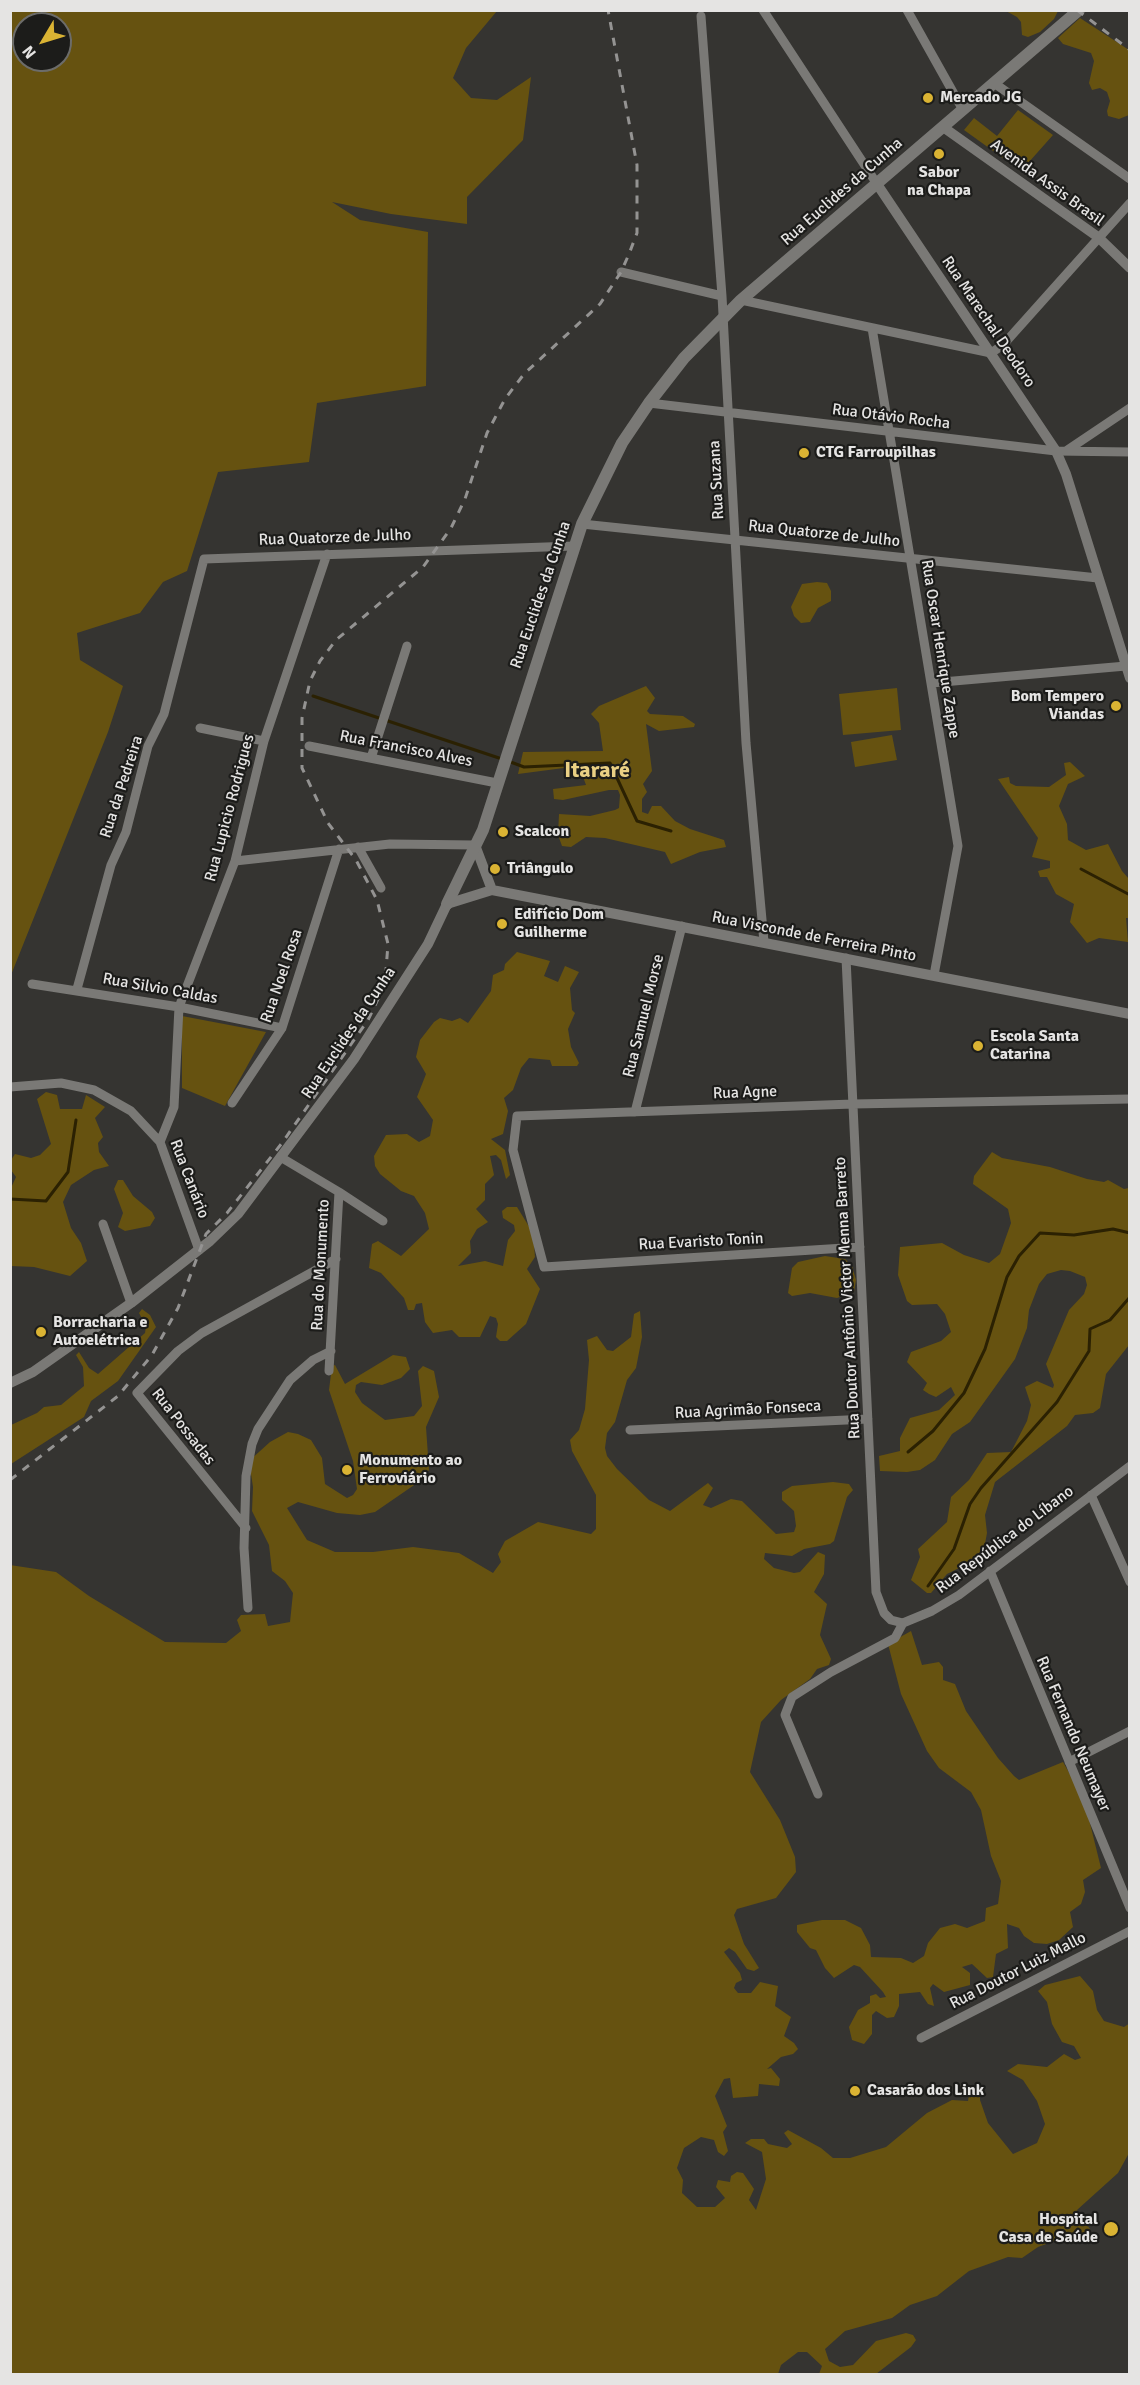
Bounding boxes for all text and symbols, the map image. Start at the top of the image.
north arrow [12,12,72,72]
text: N [18,41,41,62]
place label: Mercado JG [940,88,1022,108]
marker: Mercado JG [921,91,935,105]
street label: Rua Euclides da Cunha [777,134,907,250]
street label: Avenida Assis Brasil [986,135,1108,231]
marker: Sabor na Chapa [932,147,946,161]
place label: Sabor na Chapa [907,163,971,201]
street label: Rua Marechal Deodoro [937,253,1039,391]
street label: Rua Otávio Rocha [831,400,951,434]
street label: Rua Suzana [705,440,729,520]
place label: CTG Farroupilhas [816,443,936,463]
marker: CTG Farroupilhas [797,446,811,460]
street label: Rua Quatorze de Julho [747,516,901,552]
street label: Rua Euclides da Cunha [507,519,575,671]
street label: Rua Quatorze de Julho [258,526,412,550]
street label: Rua Oscar Henrique Zappe [916,558,964,740]
place label: Bom Tempero Viandas [1011,687,1104,725]
marker: Bom Tempero Viandas [1109,699,1123,713]
street label: Rua Francisco Alves [338,727,474,771]
street label: Rua Lupicio Rodrigues [201,732,259,884]
street label: Rua da Pedreira [96,733,148,841]
district label: Itararé [564,758,630,784]
place label: Scalcon [515,822,569,842]
marker: Scalcon [496,825,510,839]
place label: Triângulo [507,859,573,879]
marker: Triângulo [488,862,502,876]
place label: Edifício Dom Guilherme [514,905,604,943]
street label: Rua Visconde de Ferreira Pinto [710,908,918,966]
marker: Edifício Dom Guilherme [495,917,509,931]
street label: Rua Noel Rosa [257,927,307,1025]
street label: Rua Samuel Morse [619,952,669,1080]
street label: Rua Euclides da Cunha [298,963,400,1103]
street label: Rua Silvio Caldas [101,969,219,1009]
place label: Escola Santa Catarina [990,1027,1079,1065]
marker: Escola Santa Catarina [971,1039,985,1053]
street label: Rua Agne [712,1082,778,1104]
street label: Rua Canário [165,1137,213,1221]
street label: Rua Doutor Antônio Victor Menna Barreto [831,1156,865,1440]
street label: Rua do Monumento [308,1199,334,1331]
street label: Rua Evaristo Tonin [638,1229,764,1255]
place label: Borracharia e Autoelétrica [53,1313,147,1351]
marker: Borracharia e Autoelétrica [34,1325,48,1339]
street label: Rua Possadas [147,1385,219,1469]
street label: Rua Agrimão Fonseca [674,1397,822,1423]
place label: Monumento ao Ferroviário [359,1451,462,1489]
marker: Monumento ao Ferroviário [340,1463,354,1477]
street label: Rua República do Líbano [932,1482,1078,1598]
street label: Rua Fernando Neumayer [1032,1653,1114,1815]
street label: Rua Doutor Luiz Mallo [947,1928,1089,2014]
place label: Casarão dos Link [867,2081,984,2101]
marker: Casarão dos Link [848,2084,862,2098]
place label: Hospital Casa de Saúde [999,2210,1098,2248]
marker: Hospital Casa de Saúde [1102,2220,1120,2238]

